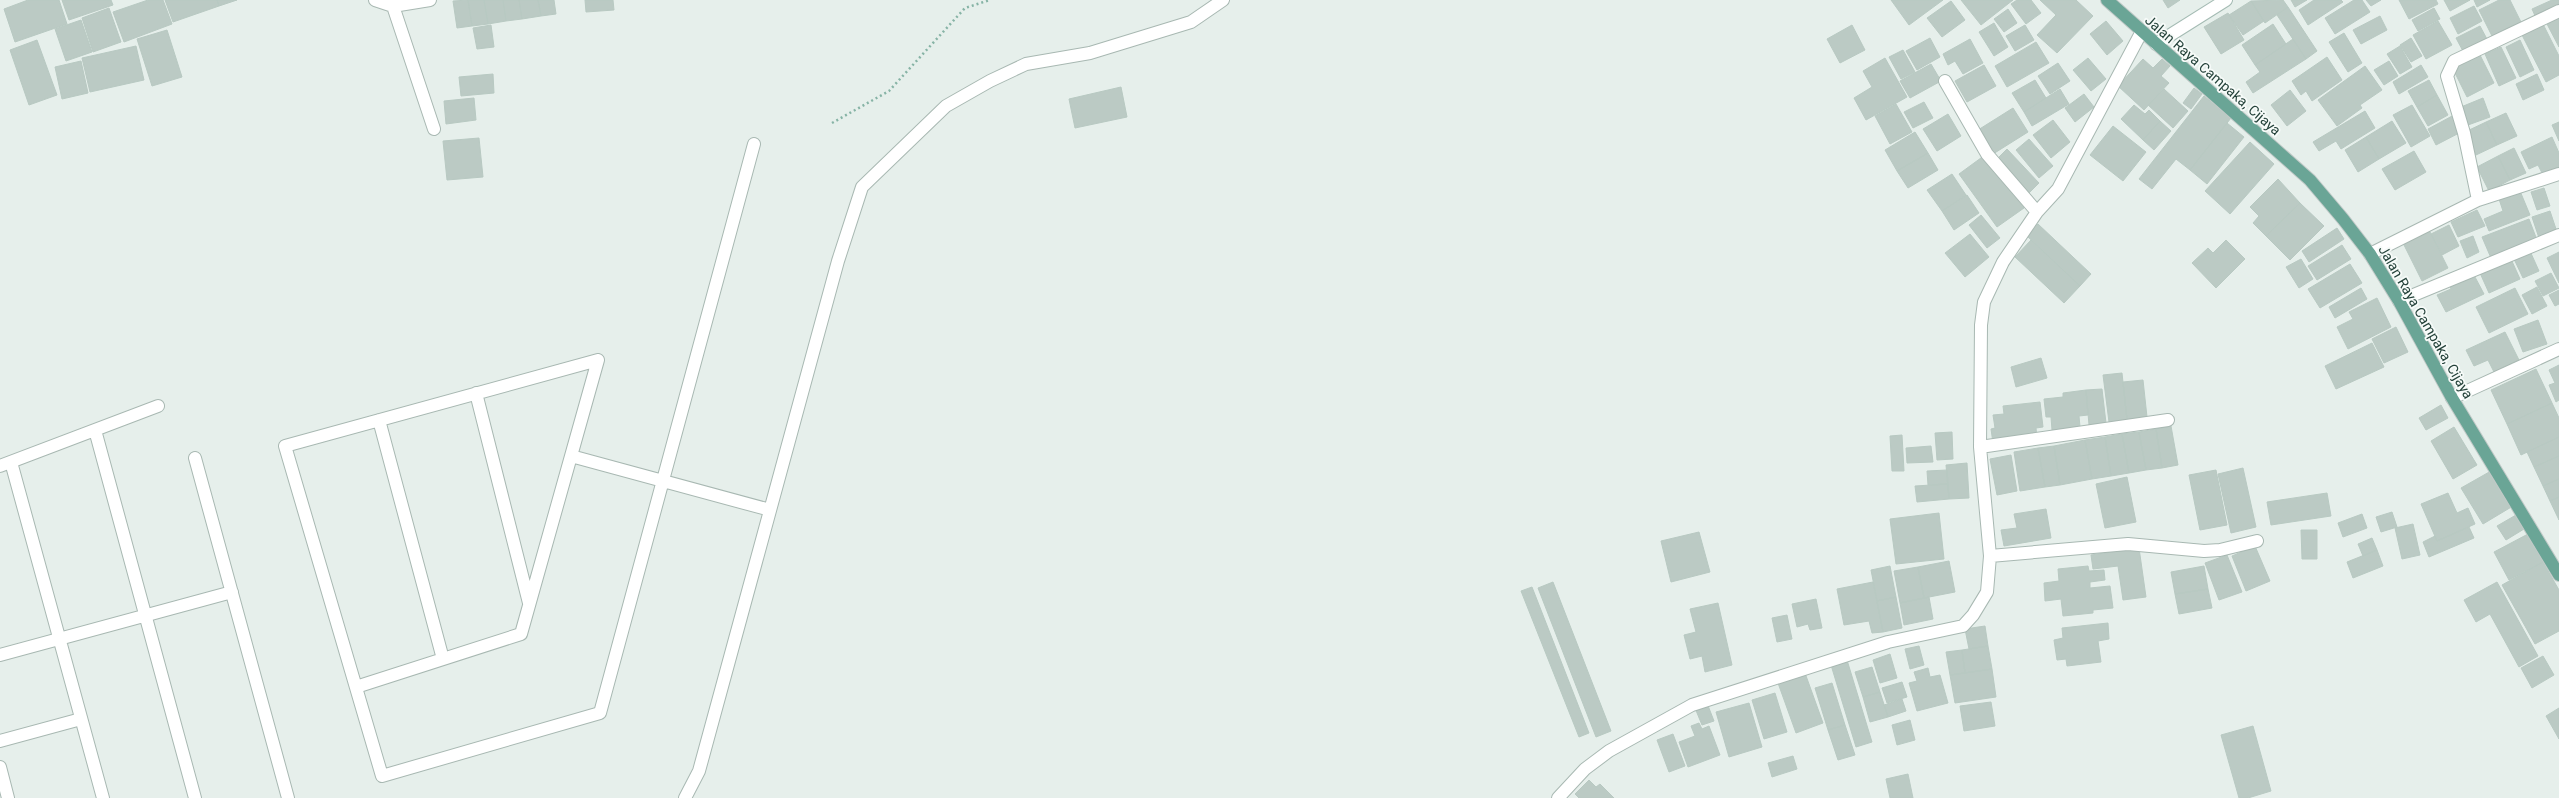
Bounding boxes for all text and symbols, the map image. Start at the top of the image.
street label: Jalan Raya Campaka, Cijaya [2142,12,2284,138]
street label: Jalan Raya Campaka, Cijaya [2376,243,2476,401]

